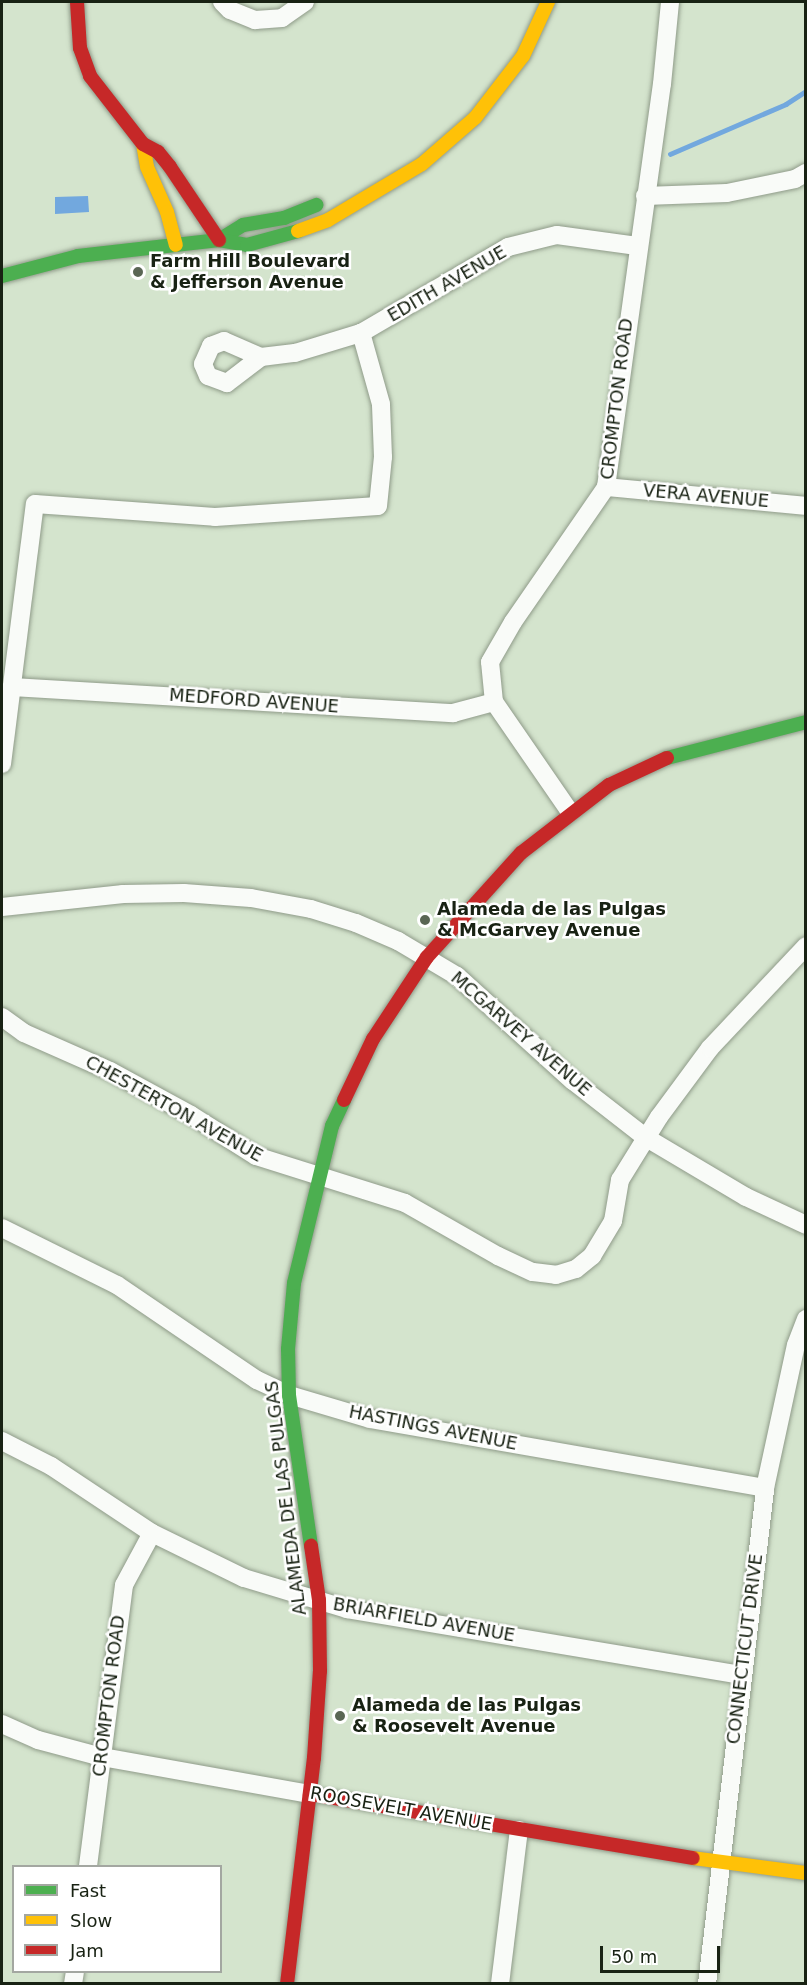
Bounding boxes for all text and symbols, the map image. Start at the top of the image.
street label: EDITH AVENUE [384,241,510,327]
place label: Farm Hill Boulevard & Jefferson Avenue [150,251,350,294]
marker: Farm Hill Boulevard & Jefferson Avenue [131,265,145,279]
street label: CROMPTON ROAD [596,317,638,481]
street label: VERA AVENUE [642,480,770,512]
street label: MEDFORD AVENUE [168,684,340,718]
place label: Alameda de las Pulgas & McGarvey Avenue [437,899,666,942]
marker: Alameda de las Pulgas & McGarvey Avenue [418,913,432,927]
street label: MCGARVEY AVENUE [446,967,596,1101]
street label: CHESTERTON AVENUE [81,1051,267,1167]
street label: ALAMEDA DE LAS PULGAS [261,1379,311,1617]
street label: HASTINGS AVENUE [347,1401,519,1455]
street label: CONNECTICUT DRIVE [723,1553,767,1745]
street label: BRIARFIELD AVENUE [331,1593,517,1647]
street label: CROMPTON ROAD [88,1614,130,1778]
place label: Alameda de las Pulgas & Roosevelt Avenue [352,1695,581,1738]
marker: Alameda de las Pulgas & Roosevelt Avenue [333,1709,347,1723]
street label: ROOSEVELT AVENUE [308,1782,494,1836]
legend [12,1865,222,1973]
text: Fast [70,1880,106,1901]
text: Slow [70,1910,112,1931]
scale bar [603,1934,723,1972]
text: Jam [70,1940,104,1961]
text: 50 m [611,1946,657,1967]

